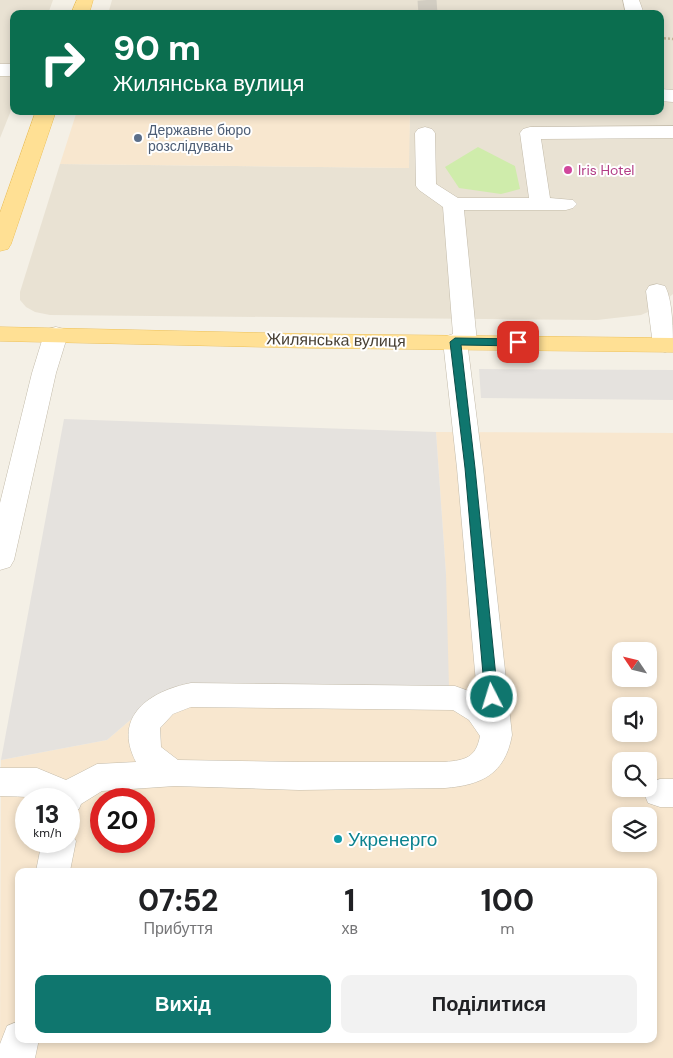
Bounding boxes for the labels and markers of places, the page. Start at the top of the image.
place label: Державне бюро розслідувань [148,121,251,155]
marker: Державне бюро розслідувань [132,132,144,144]
place label: Iris Hotel [578,161,635,179]
marker: Iris Hotel [562,164,574,176]
pin [497,321,539,363]
place label: Укренерго [348,827,437,852]
marker: Укренерго [332,833,344,845]

